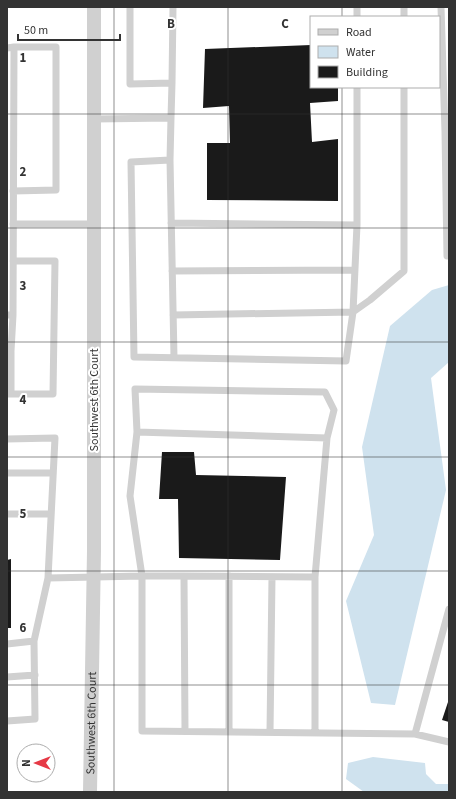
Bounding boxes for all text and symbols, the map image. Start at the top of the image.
text: B [167,15,175,33]
text: C [281,15,289,33]
scale bar [18,16,120,42]
legend [310,16,440,88]
text: 50 m [24,22,48,39]
text: Road [346,24,372,41]
text: Water [346,44,376,61]
text: 1 [20,49,27,67]
text: Building [346,64,388,81]
text: 2 [20,163,27,181]
text: 3 [20,277,27,295]
street label: Southwest 6th Court [86,349,103,451]
text: 4 [20,391,27,409]
text: 5 [20,505,27,523]
text: 6 [20,619,27,637]
street label: Southwest 6th Court [82,671,101,775]
north arrow [16,743,56,783]
text: N [19,759,34,767]

